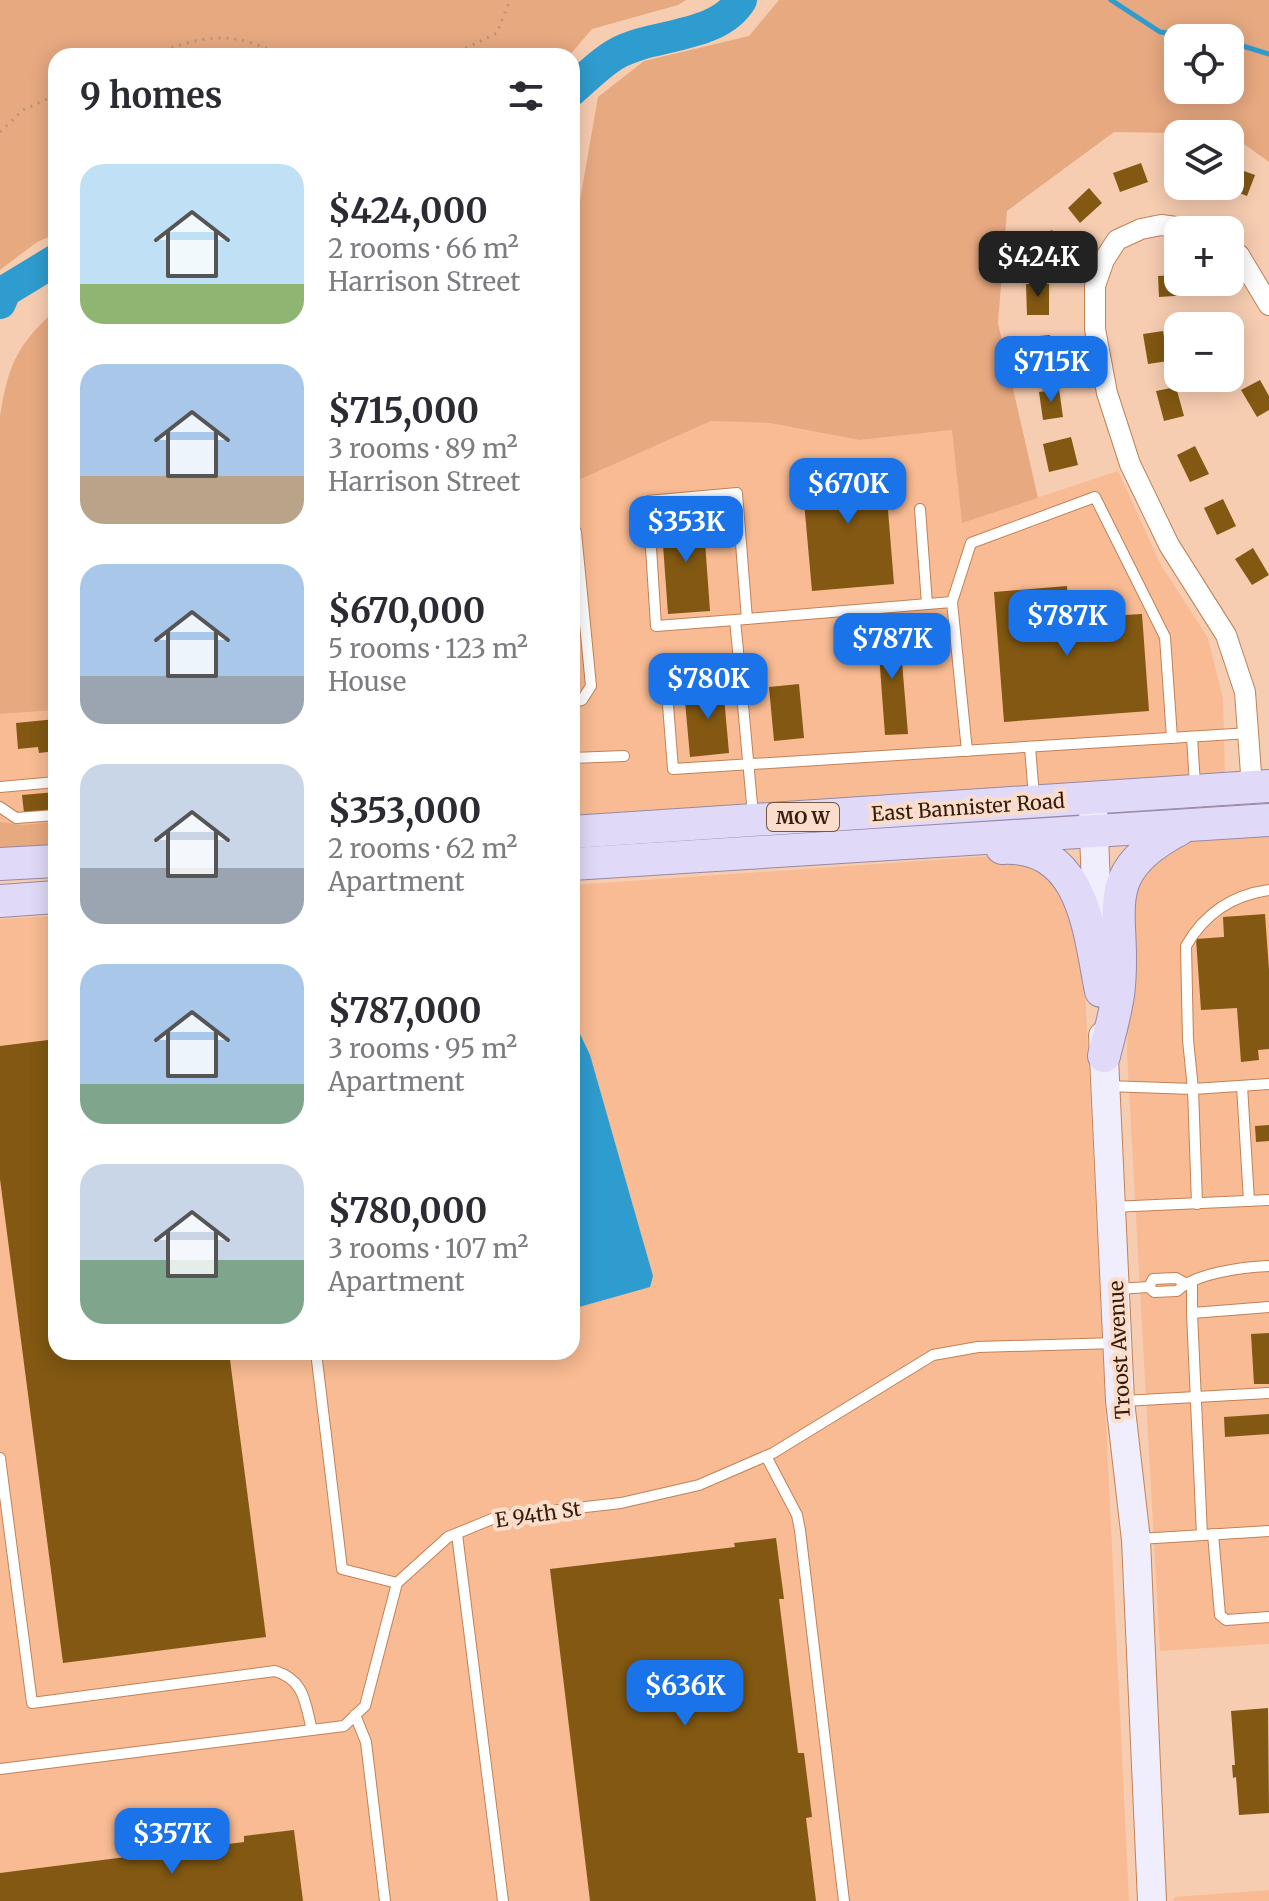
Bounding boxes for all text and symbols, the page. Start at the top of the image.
map controls [1164,24,1244,392]
button: locate [1164,24,1244,104]
icon: filters [504,74,548,118]
text: 9 homes [80,75,222,117]
button: layers [1164,120,1244,200]
text: $424,000 [328,190,488,232]
icon: home [144,196,240,292]
button: + [1164,216,1244,296]
pin: $424K [982,231,1094,299]
text: 2 rooms · 66 m² [328,232,519,265]
text: $424K [997,240,1079,273]
text: Harrison Street [328,265,520,298]
button: − [1164,312,1244,392]
pin: $715K [995,336,1107,404]
text: $715K [1013,345,1089,378]
text: $715,000 [328,390,479,432]
icon: home [144,396,240,492]
text: 3 rooms · 89 m² [328,432,518,465]
pin: $670K [792,458,904,526]
text: Harrison Street [328,465,520,498]
text: $670K [807,467,889,500]
pin: $353K [630,496,742,564]
text: $353K [647,505,725,538]
text: $670,000 [328,590,485,632]
pin: $787K [1011,590,1123,658]
icon: home [144,596,240,692]
text: $787K [1026,599,1108,632]
pin: $787K [836,613,948,681]
text: $787K [851,622,933,655]
text: 5 rooms · 123 m² [328,632,528,665]
pin: $780K [652,653,764,721]
text: $780K [667,662,749,695]
text: House [328,665,406,698]
street label: East Bannister Road [870,788,1066,826]
text: $353,000 [328,790,481,832]
icon: home [144,796,240,892]
road number: MO W [767,803,839,831]
text: 2 rooms · 62 m² [328,832,517,865]
text: Apartment [328,865,465,898]
text: $787,000 [328,990,482,1032]
icon: home [144,996,240,1092]
text: 3 rooms · 95 m² [328,1032,517,1065]
text: Apartment [328,1065,465,1098]
text: $780,000 [328,1190,487,1232]
icon: home [144,1196,240,1292]
text: 3 rooms · 107 m² [328,1232,528,1265]
text: Apartment [328,1265,465,1298]
street label: Troost Avenue [1103,1280,1135,1420]
street label: E 94th St [494,1496,583,1532]
pin: $636K [629,1660,741,1728]
text: $636K [644,1669,726,1702]
pin: $357K [116,1808,228,1876]
text: $357K [133,1817,211,1850]

